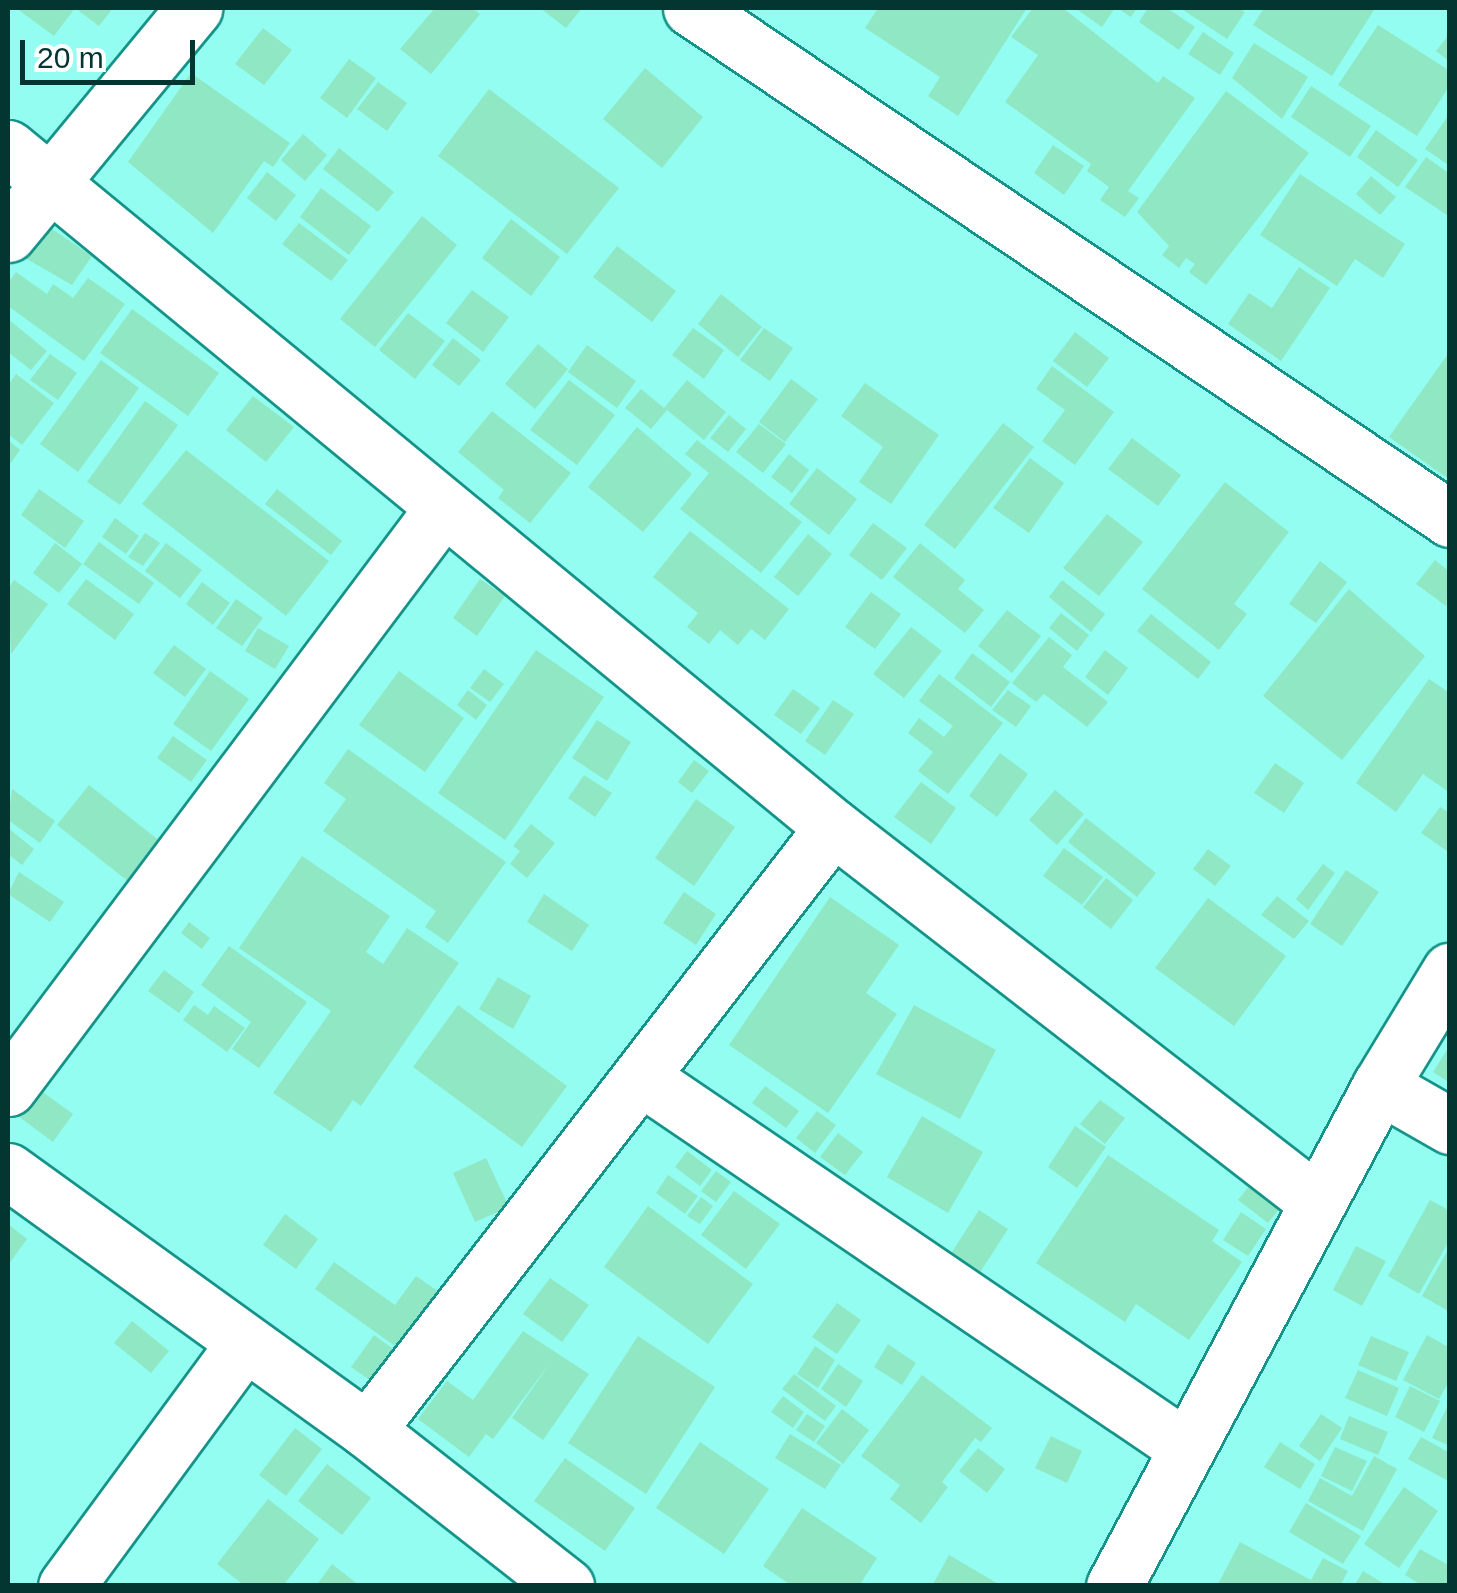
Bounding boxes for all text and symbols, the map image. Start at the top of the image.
scale bar [25,20,200,82]
text: 20 m [37,41,104,74]

